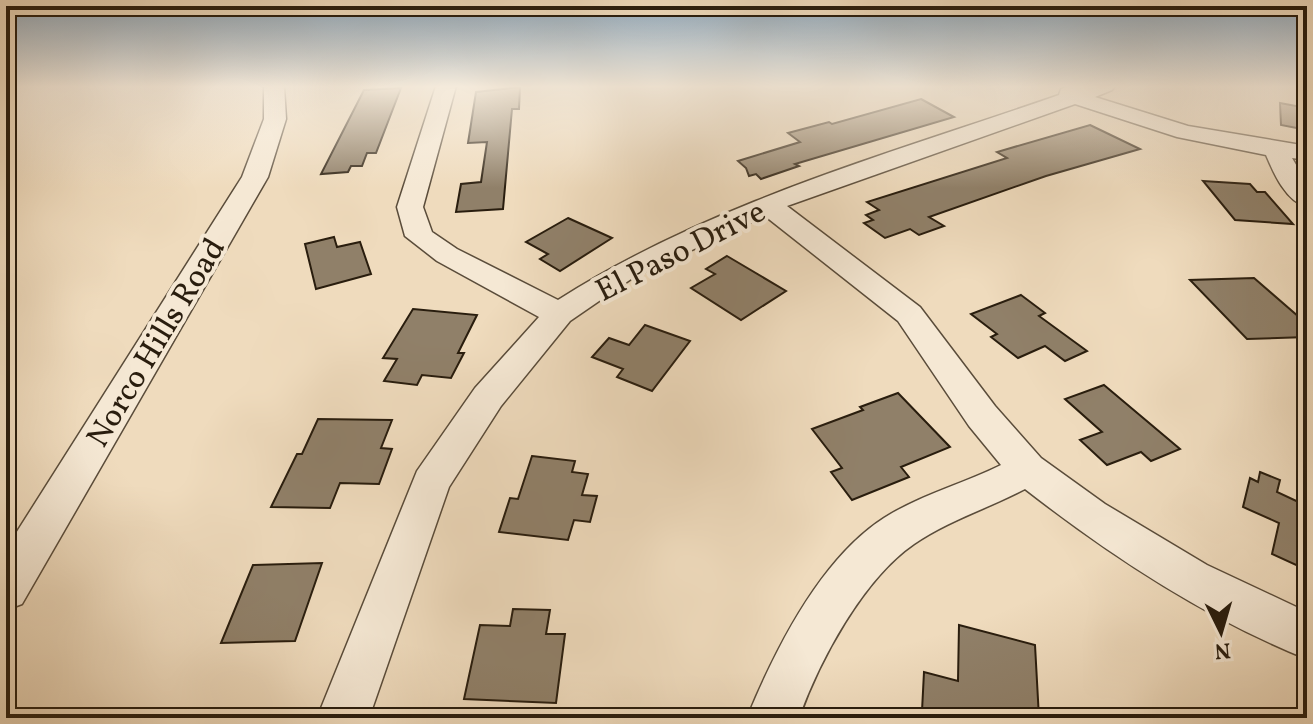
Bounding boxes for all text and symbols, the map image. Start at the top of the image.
street label: El Paso Drive [589,191,774,314]
street label: Norco Hills Road [78,231,237,457]
north arrow [1181,592,1261,672]
text: N [1213,633,1232,666]

